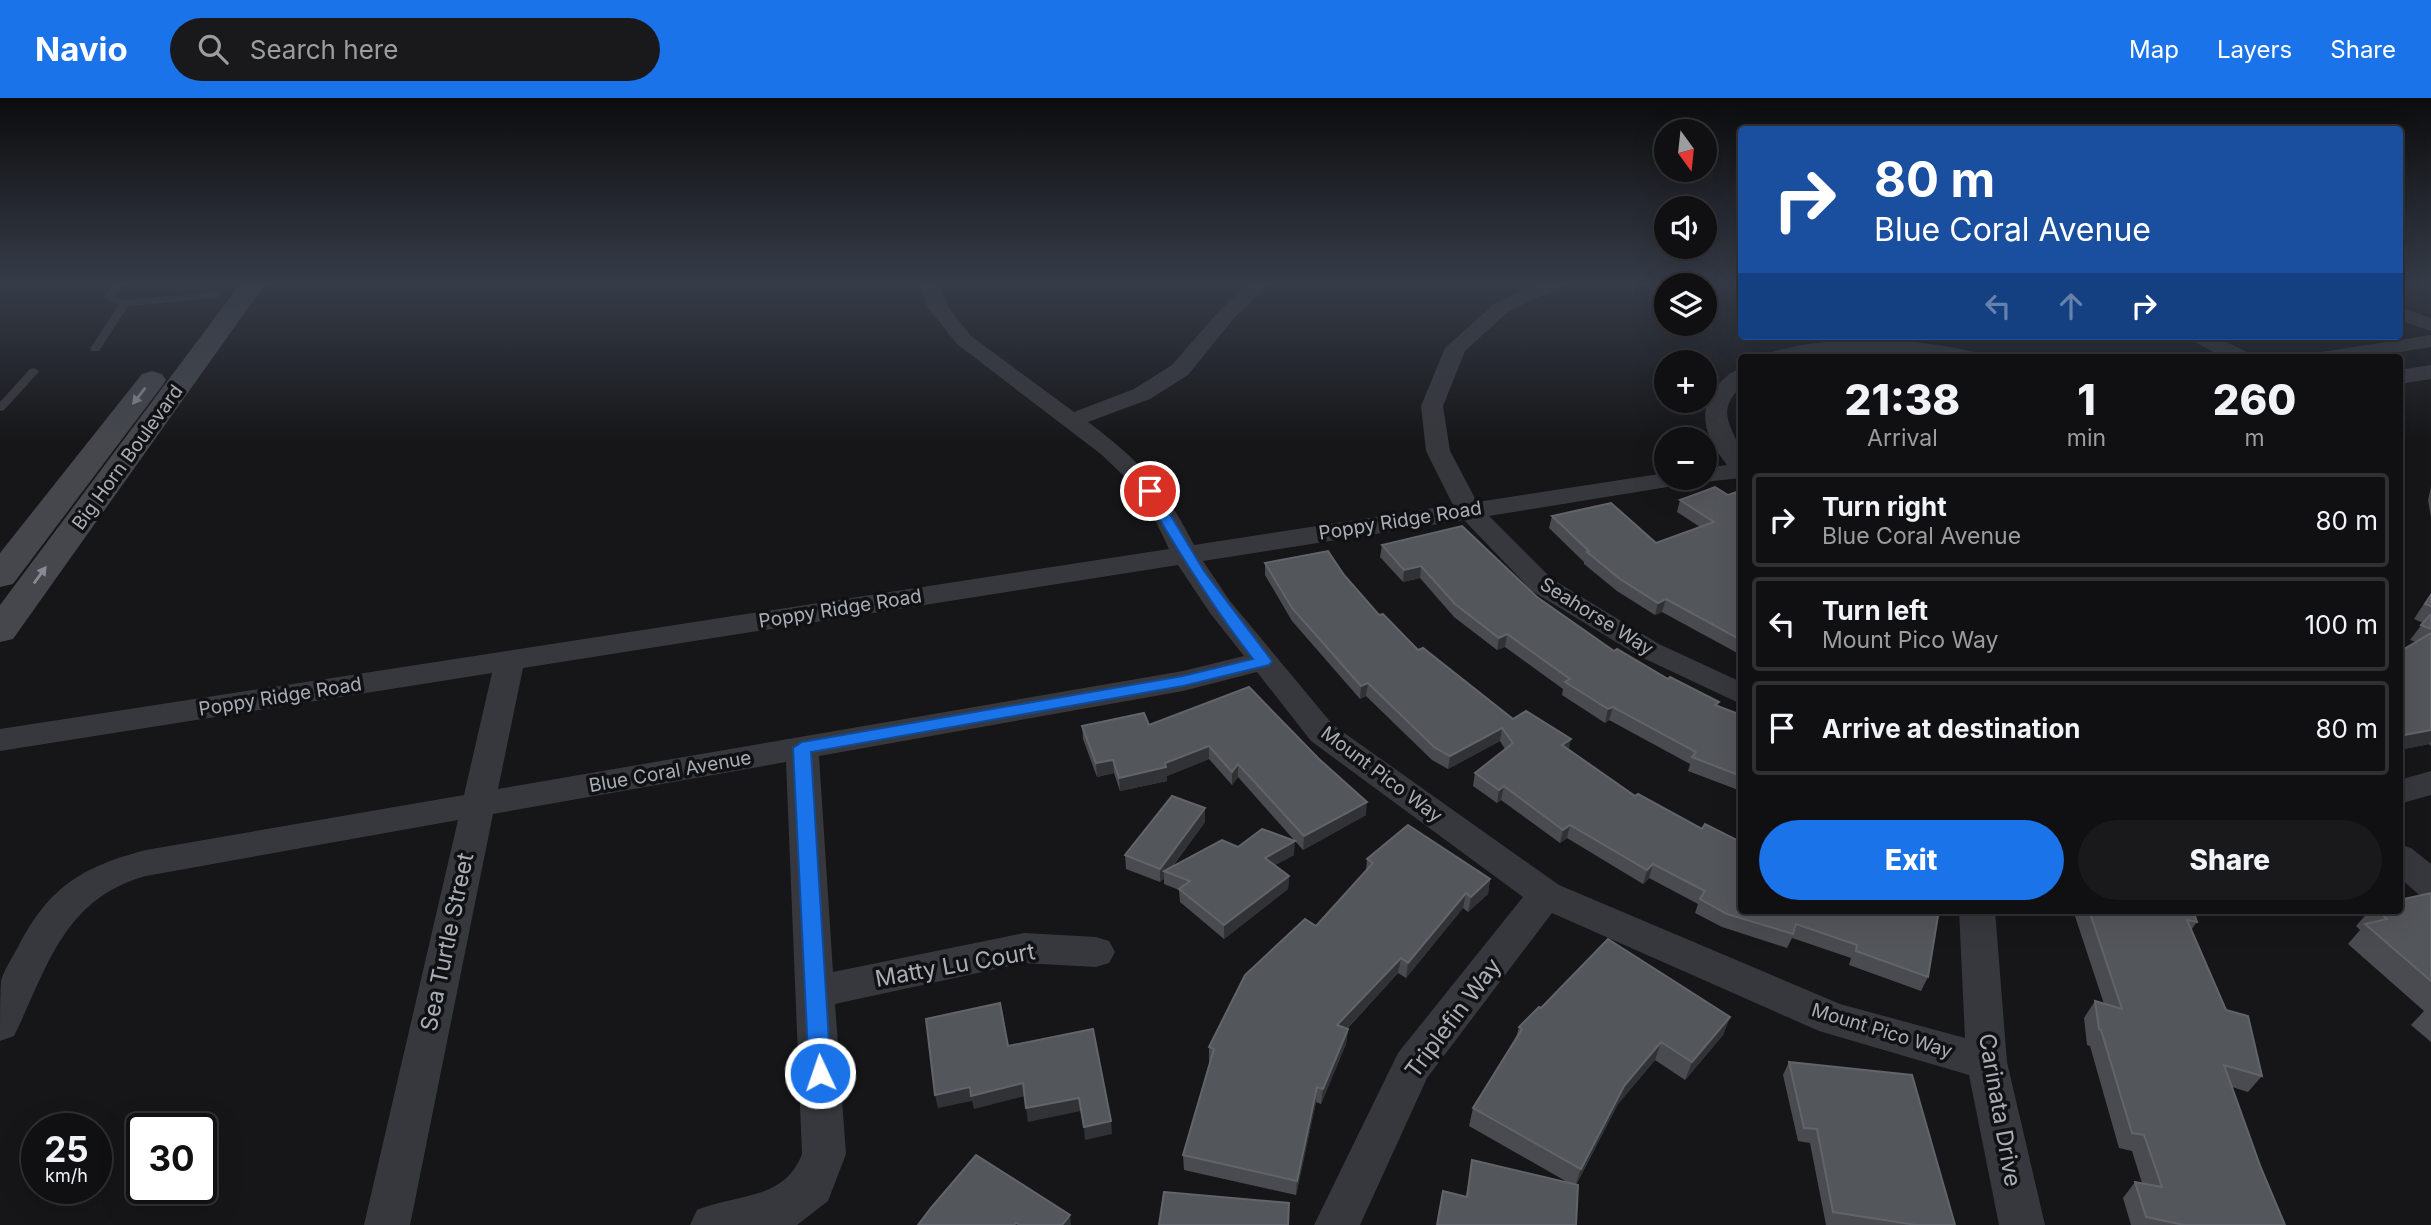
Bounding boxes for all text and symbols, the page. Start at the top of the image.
search box [170,18,660,81]
text: Navio [35,29,128,69]
icon: search [194,30,232,68]
text: Search here [250,34,398,65]
text: Map [2129,35,2179,64]
text: Layers [2217,35,2292,64]
text: Share [2330,35,2396,64]
north arrow [1654,119,1717,182]
map controls [1654,119,1717,490]
text: 80 m [1874,150,1995,209]
icon: right [1759,154,1850,245]
button: sound [1654,196,1717,259]
text: Blue Coral Avenue [1874,210,2151,249]
button: layers [1654,273,1717,336]
icon: left [1979,287,2017,325]
icon: ahead [2052,287,2090,325]
icon: right [2125,287,2163,325]
button: + [1654,350,1717,413]
text: 21:38 [1845,374,1960,425]
text: 1 [2077,374,2096,425]
text: 260 [2213,374,2296,425]
street label: Big Horn Boulevard [67,380,188,534]
one-way arrow [133,387,147,405]
text: Arrival [1867,424,1938,452]
text: min [2067,424,2106,452]
text: m [2244,424,2265,452]
button: − [1654,427,1717,490]
pin [1120,461,1180,521]
icon: arrive [1131,472,1169,510]
text: Turn right [1822,491,1947,522]
street label: Poppy Ridge Road [1317,496,1483,545]
icon: right [1763,501,1801,539]
text: 80 m [2315,505,2378,536]
text: Blue Coral Avenue [1822,522,2021,550]
one-way arrow [33,567,48,585]
street label: Seahorse Way [1536,572,1658,661]
street label: Poppy Ridge Road [757,584,923,633]
text: Turn left [1822,595,1928,626]
icon: left [1763,605,1801,643]
text: 100 m [2305,609,2378,640]
text: Mount Pico Way [1822,626,1998,654]
street label: Poppy Ridge Road [197,672,363,721]
icon: arrive [1763,709,1801,747]
text: Arrive at destination [1822,713,2081,744]
text: 80 m [2315,713,2378,744]
street label: Mount Pico Way [1317,721,1447,828]
street label: Blue Coral Avenue [587,746,753,797]
button: Exit [1759,820,2064,900]
button: Share [2078,820,2382,900]
street label: Sea Turtle Street [414,850,480,1034]
street label: Matty Lu Court [873,937,1038,993]
street label: Triplefin Way [1399,953,1507,1083]
street label: Mount Pico Way [1809,998,1955,1063]
street label: Carinata Drive [1973,1031,2027,1189]
position arrow [783,1036,857,1110]
speed limit sign: 30 [126,1113,217,1204]
text: 25 [44,1128,89,1170]
text: km/h [45,1165,88,1186]

